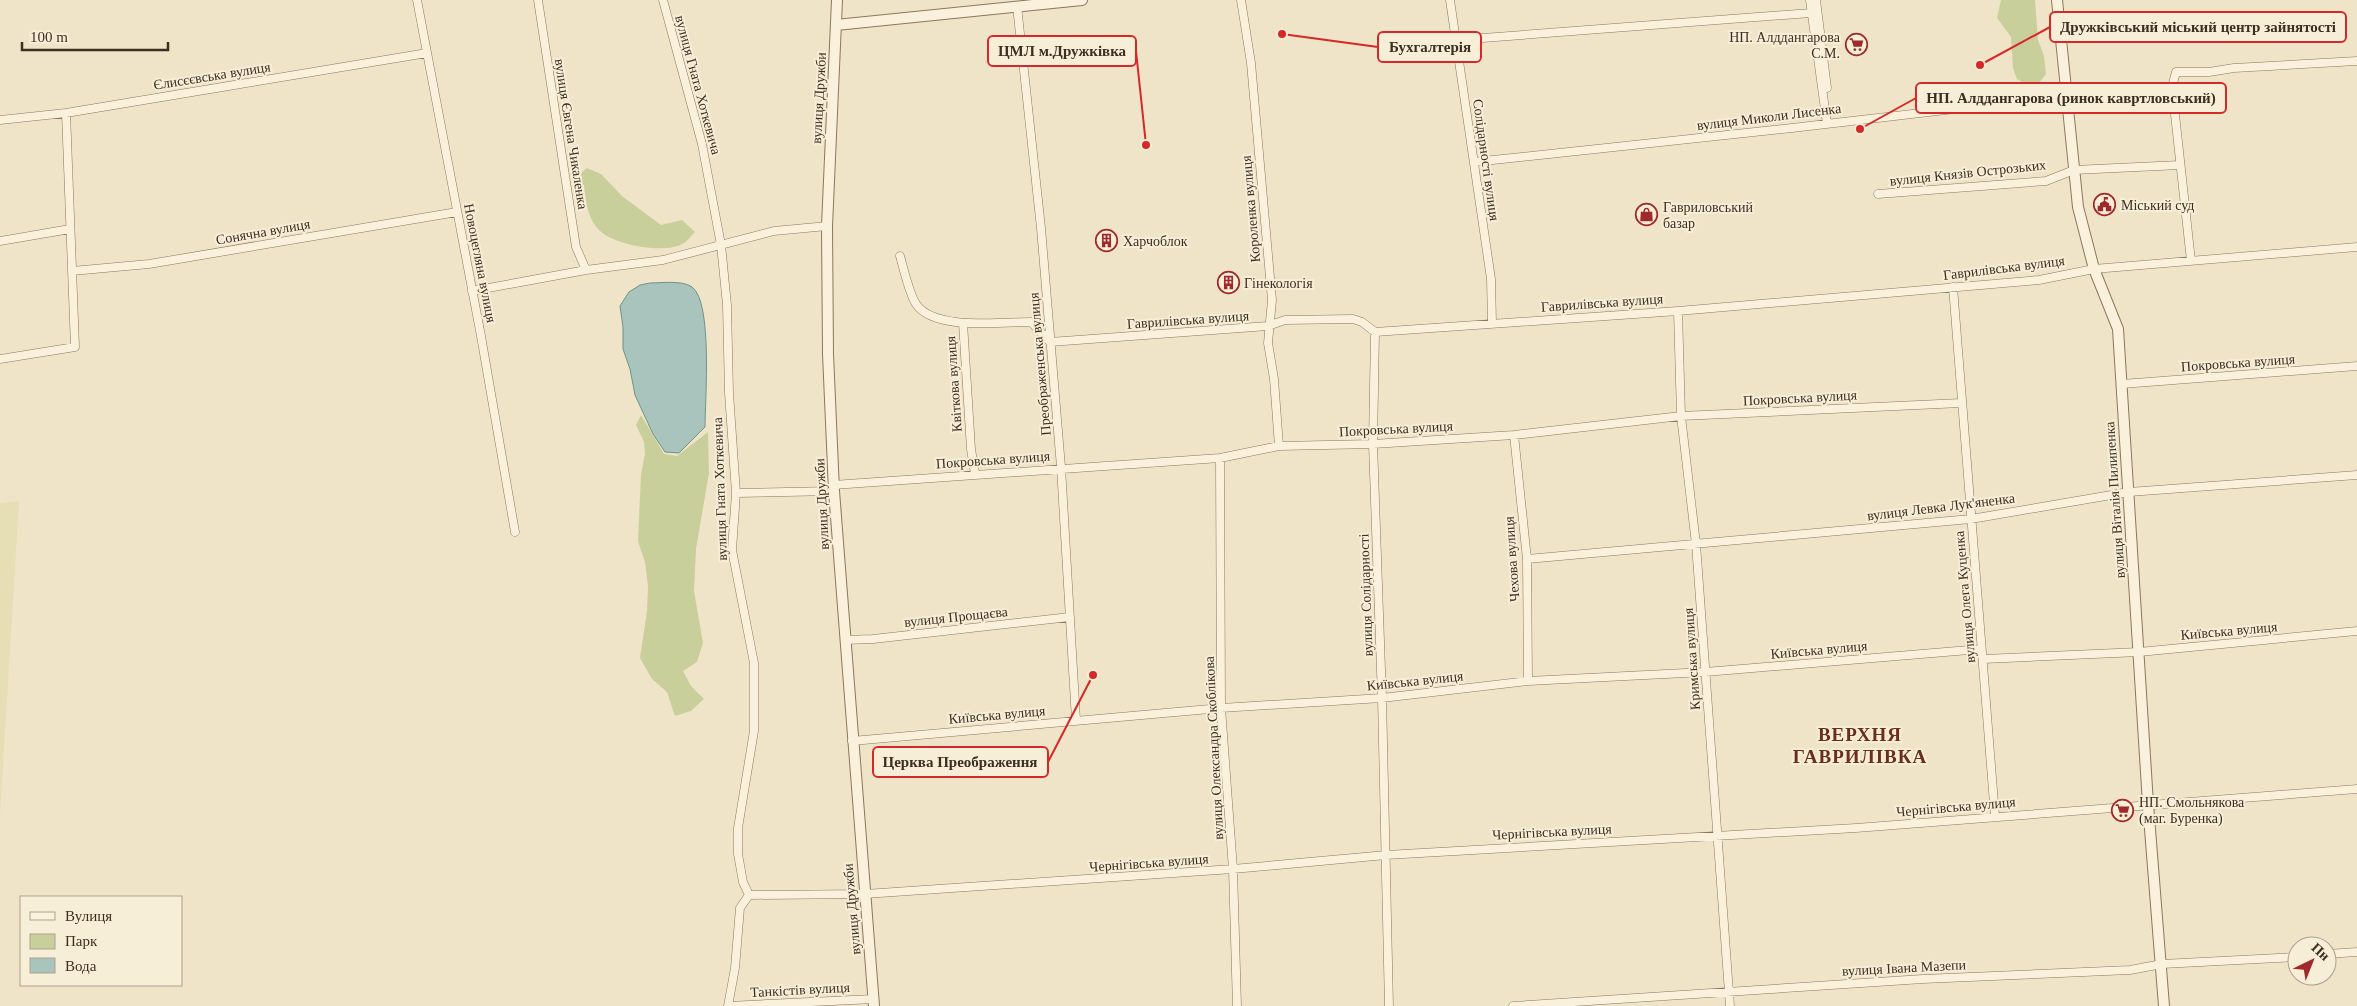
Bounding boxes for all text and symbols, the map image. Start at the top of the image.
callout: Дружківський міський центр зайнятості [2050,12,2346,42]
street label: вулиця Гната Хоткевича [672,14,724,157]
text: Дружківський міський центр зайнятості [2060,19,2336,35]
scale bar [22,20,169,52]
text: 100 m [30,29,68,45]
place label: НП. Алддангарова С.М. [1729,30,1841,61]
callout: Бухгалтерія [1378,32,1481,62]
supermarket icon: НП. Алддангарова С.М. [1844,33,1868,57]
callout: ЦМЛ м.Дружківка [988,36,1136,66]
text: Бухгалтерія [1389,39,1471,55]
text: ЦМЛ м.Дружківка [998,43,1127,59]
street label: вулиця Дружби [809,51,829,144]
street label: вулиця Євгена Чикаленка [552,58,590,211]
street label: Єлисєєвська вулиця [152,59,272,93]
callout: НП. Алддангарова (ринок кавртловський) [1916,83,2226,113]
text: НП. Алддангарова (ринок кавртловський) [1926,90,2216,107]
street label: Солідарності вулиця [1470,98,1502,222]
street label: вулиця Миколи Лисенка [1696,101,1843,133]
street label: Короленка вулиця [1239,154,1263,263]
street label: вулиця Князів Острозьких [1889,157,2047,189]
public building icon: Міський суд [2093,193,2117,217]
place label: Міський суд [2121,198,2195,213]
place label: Гавриловський базар [1663,200,1753,231]
street label: Новоцегляна вулиця [461,202,499,324]
shop icon: Гавриловський базар [1635,203,1659,227]
street label: Сонячна вулиця [215,216,312,248]
building icon: Харчоблок [1095,229,1119,253]
place label: Харчоблок [1123,234,1188,249]
street label: Гаврилівська вулиця [1942,253,2066,283]
building icon: Гінекологія [1216,271,1240,295]
place label: Гінекологія [1244,276,1313,291]
street label: Преображенська вулиця [1026,291,1054,436]
street label: Гаврилівська вулиця [1540,291,1664,315]
street label: Гаврилівська вулиця [1126,308,1250,332]
street label: Квіткова вулиця [943,335,965,432]
street label: Покровська вулиця [2180,351,2296,374]
street label: Покровська вулиця [1743,387,1858,408]
street label: вулиця Гната Хоткевича [710,416,730,561]
street label: Покровська вулиця [1339,418,1454,439]
street label: вулиця Віталія Пилипенка [2102,420,2128,579]
street label: Покровська вулиця [935,448,1051,471]
street label: вулиця Дружби [812,457,832,550]
street label: вулиця Левка Лук'яненка [1866,490,2017,524]
street label: Чехова вулиця [1501,515,1522,602]
street label: вулиця Олега Куценка [1952,530,1978,664]
street label: вулиця Солідарності [1356,533,1376,657]
street label: вулиця Прощаєва [903,604,1009,630]
street label: Кримська вулиця [1681,607,1703,711]
street label: Київська вулиця [2180,619,2279,643]
street label: Київська вулиця [1770,638,1869,662]
street label: вулиця Олександра Скоблікова [1202,655,1226,840]
street label: Київська вулиця [1366,668,1465,694]
street label: Київська вулиця [948,703,1047,727]
district label: ВЕРХНЯ ГАВРИЛІВКА [1793,724,1927,767]
callout: Церква Преображення [873,747,1048,777]
text: Церква Преображення [883,754,1037,770]
street label: Чернігівська вулиця [1896,794,2017,820]
place label: НП. Смольнякова (маг. Буренка) [2139,795,2245,827]
supermarket icon: НП. Смольнякова (маг. Буренка) [2111,798,2135,822]
street label: Чернігівська вулиця [1492,821,1613,843]
street label: Чернігівська вулиця [1089,851,1210,875]
street label: вулиця Дружби [840,862,863,955]
legend [20,896,182,986]
text: Вулиця [65,908,112,924]
text: Парк [65,933,98,949]
north arrow [2287,936,2337,986]
text: Пн [2308,940,2333,964]
street label: вулиця Івана Мазепи [1842,957,1967,979]
text: Вода [65,958,97,974]
street label: Танкістів вулиця [750,980,851,1000]

